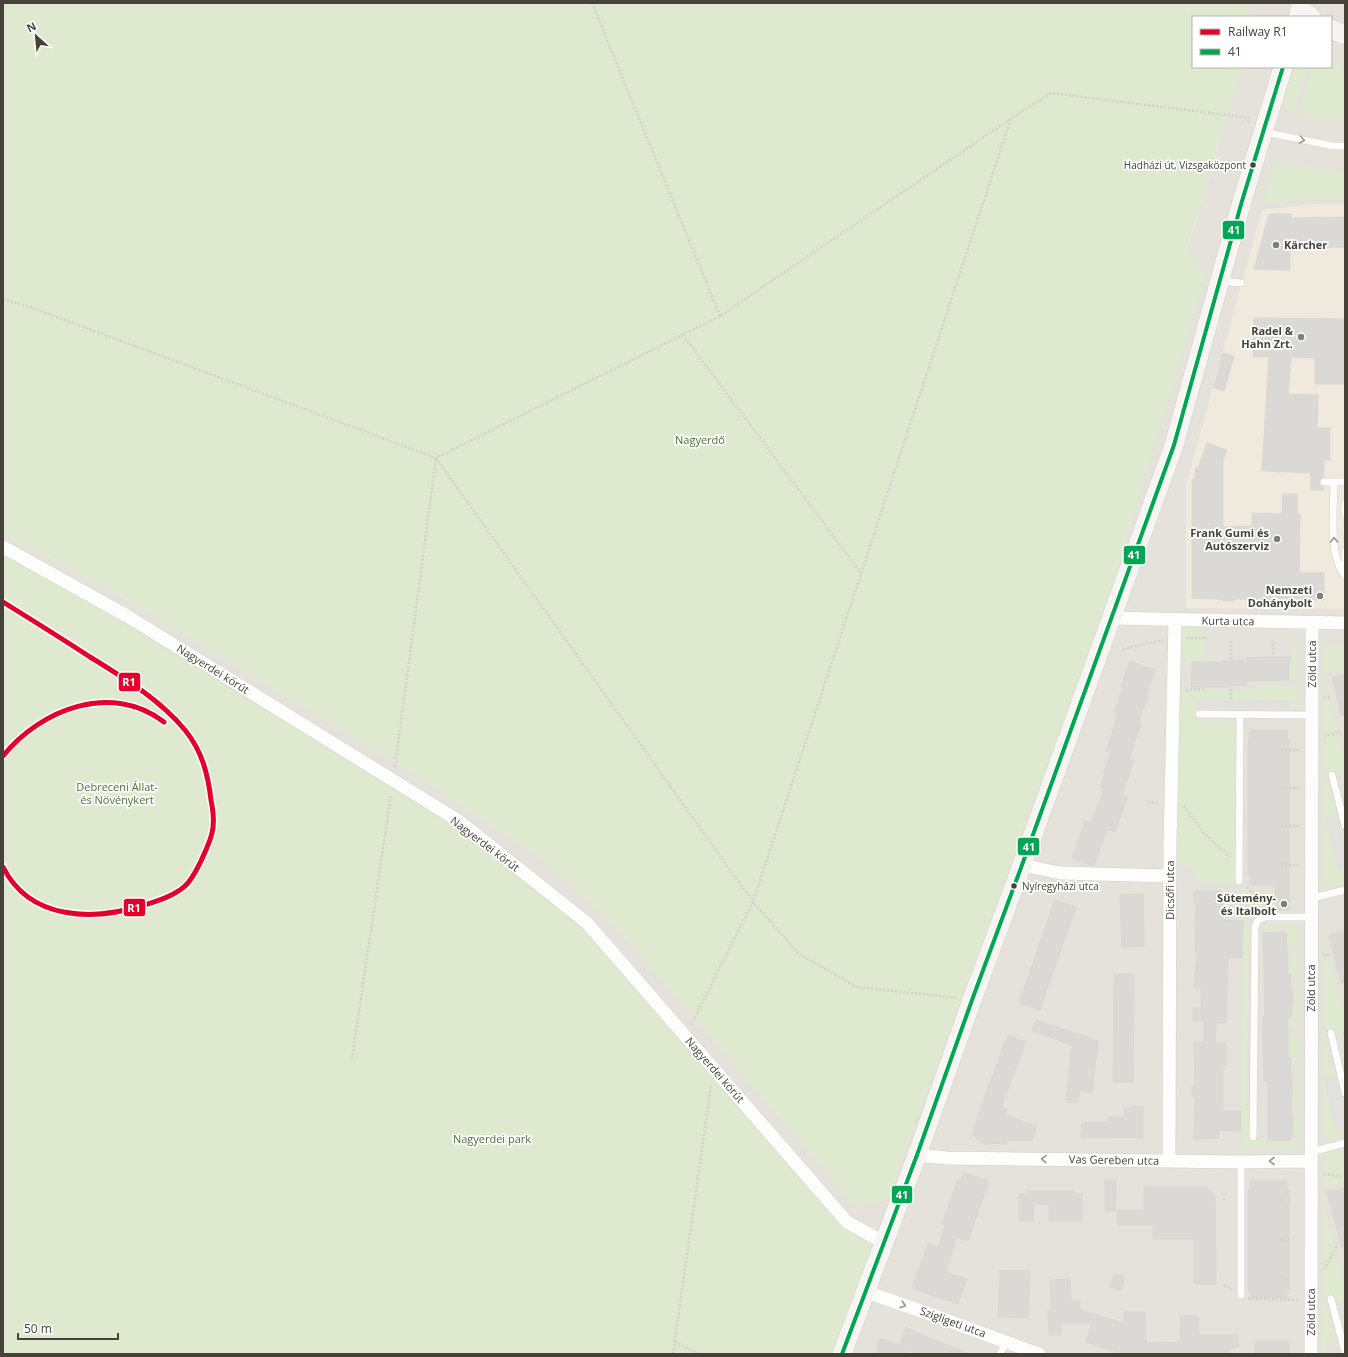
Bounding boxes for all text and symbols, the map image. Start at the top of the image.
north arrow [16,16,56,56]
legend [1192,16,1332,68]
text: N [24,18,39,35]
text: Railway R1 [1228,23,1288,40]
text: 41 [1228,43,1242,60]
one-way arrow [1299,136,1305,144]
place label: Hadházi út, Vizsgaközpont [1124,158,1246,172]
marker: Hadházi út, Vizsgaközpont [1248,160,1258,170]
line badge: 41 [1222,220,1245,240]
text: 41 [1228,222,1240,237]
place label: Kärcher [1284,237,1327,252]
marker: Kärcher [1271,240,1281,250]
place label: Radel & Hahn Zrt. [1241,323,1294,351]
marker: Radel & Hahn Zrt. [1296,332,1306,342]
park label: Nagyerdő [675,432,725,447]
place label: Frank Gumi és Autószerviz [1190,525,1270,553]
marker: Frank Gumi és Autószerviz [1272,534,1282,544]
one-way arrow [1330,537,1338,543]
line badge: 41 [1123,545,1146,565]
text: 41 [1128,547,1140,562]
place label: Nemzeti Dohánybolt [1248,582,1312,610]
marker: Nemzeti Dohánybolt [1315,591,1325,601]
street label: Kurta utca [1201,613,1255,628]
street label: Nagyerdei körút [174,640,252,697]
street label: Zöld utca [1304,640,1319,688]
line badge: R1 [118,672,141,692]
text: R1 [122,674,136,689]
park label: Debreceni Állat- és Növénykert [76,779,158,807]
street label: Nagyerdei körút [448,813,523,875]
line badge: 41 [1017,837,1040,856]
text: 41 [1023,839,1035,854]
street label: Dicsőfi utca [1162,860,1177,920]
place label: Nyíregyházi utca [1022,879,1099,893]
marker: Nyíregyházi utca [1009,881,1019,891]
place label: Sütemény- és Italbolt [1217,890,1276,918]
line badge: R1 [123,898,146,917]
marker: Sütemény- és Italbolt [1279,899,1289,909]
text: R1 [127,900,141,915]
street label: Zöld utca [1303,964,1318,1012]
street label: Nagyerdei körút [683,1034,748,1106]
park label: Nagyerdei park [453,1131,531,1146]
street label: Vas Gereben utca [1069,1151,1159,1168]
one-way arrow [1041,1155,1047,1163]
one-way arrow [1269,1157,1275,1165]
line badge: 41 [891,1185,913,1204]
text: 41 [896,1187,908,1202]
street label: Zöld utca [1303,1288,1318,1336]
one-way arrow [899,1300,906,1308]
street label: Szigligeti utca [918,1303,988,1340]
scale bar [18,1315,118,1341]
text: 50 m [24,1320,52,1337]

